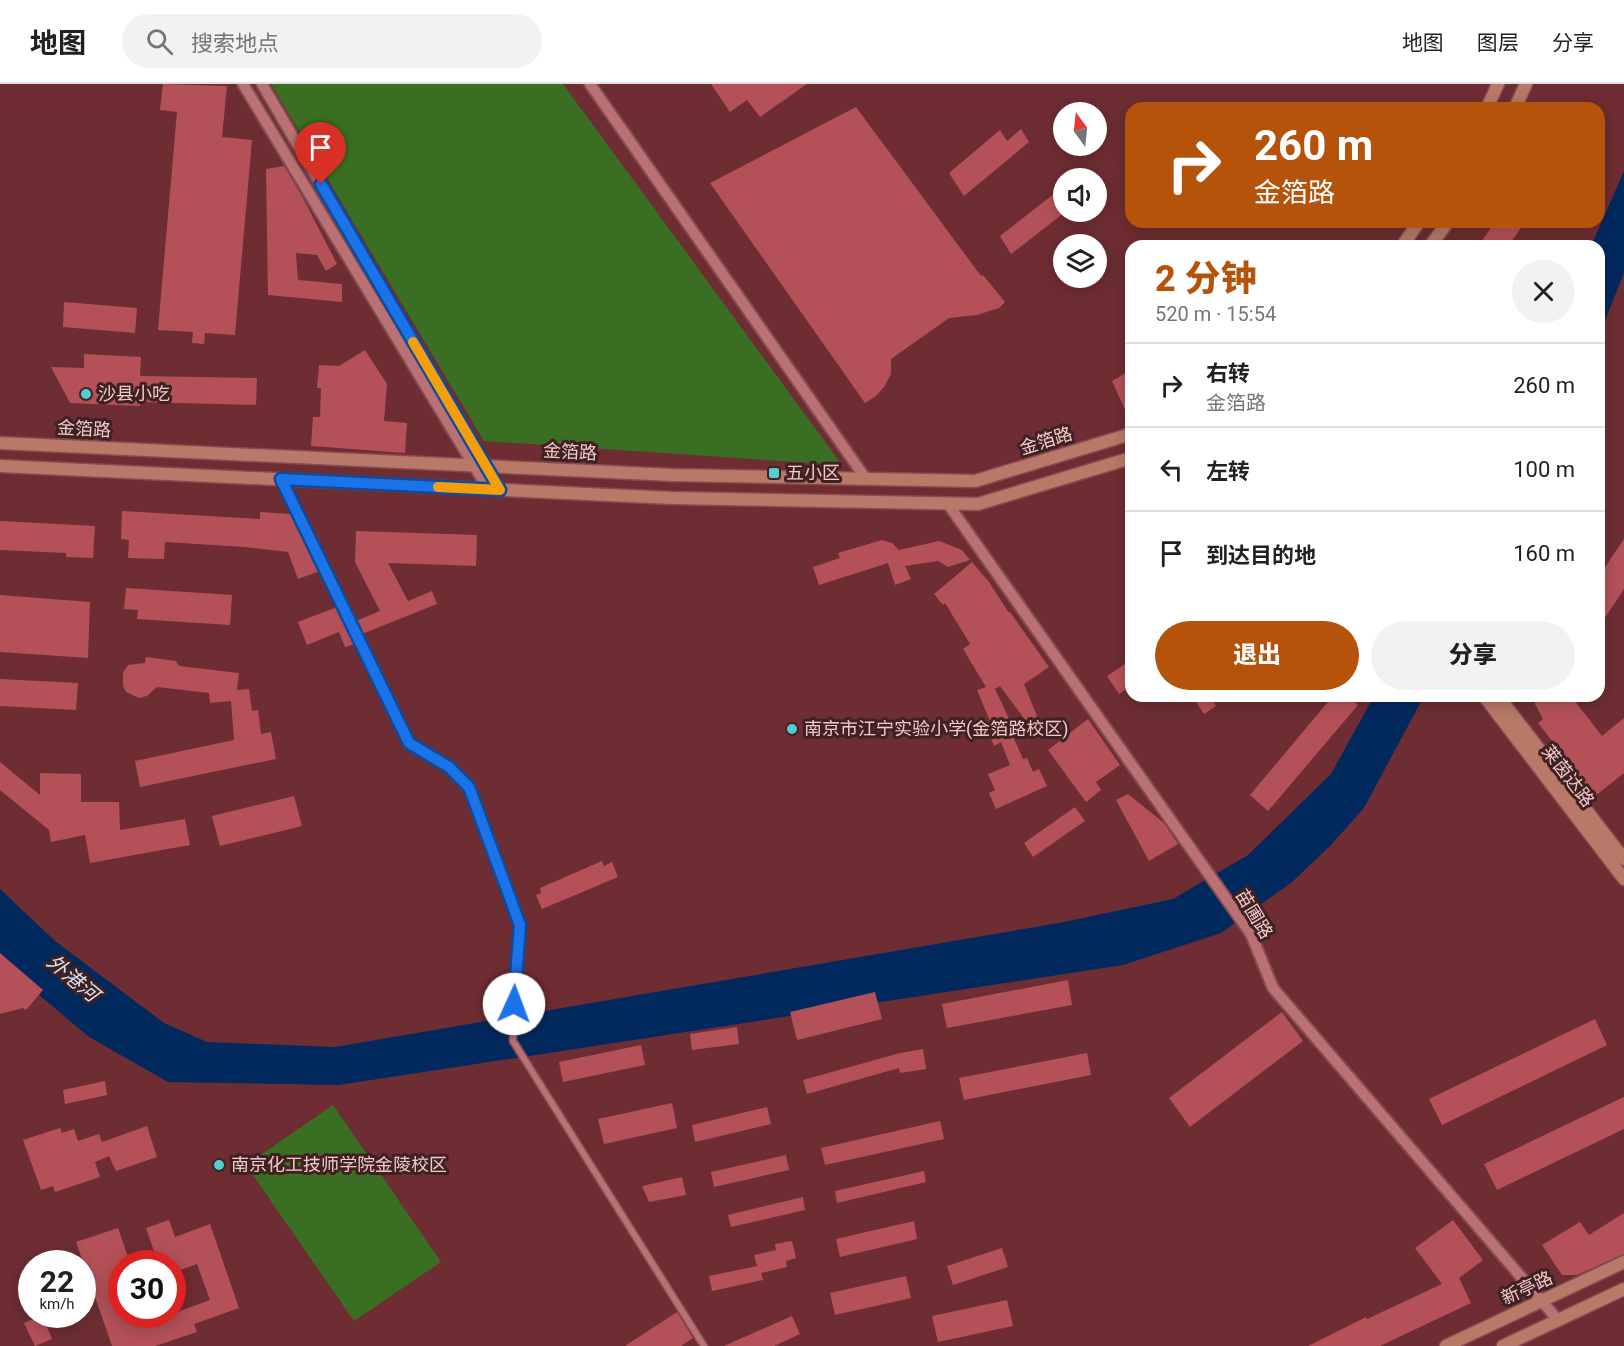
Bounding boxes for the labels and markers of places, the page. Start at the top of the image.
pin [295,122,346,184]
place label: 沙县小吃 [98,383,170,404]
marker: 沙县小吃 [79,387,93,401]
place label: 五小区 [786,462,840,483]
marker: 五小区 [767,466,781,480]
place label: 南京市江宁实验小学(金箔路校区) [804,718,1068,740]
marker: 南京市江宁实验小学(金箔路校区) [785,722,799,736]
place label: 南京化工技师学院金陵校区 [231,1154,447,1175]
marker: 南京化工技师学院金陵校区 [212,1158,226,1172]

